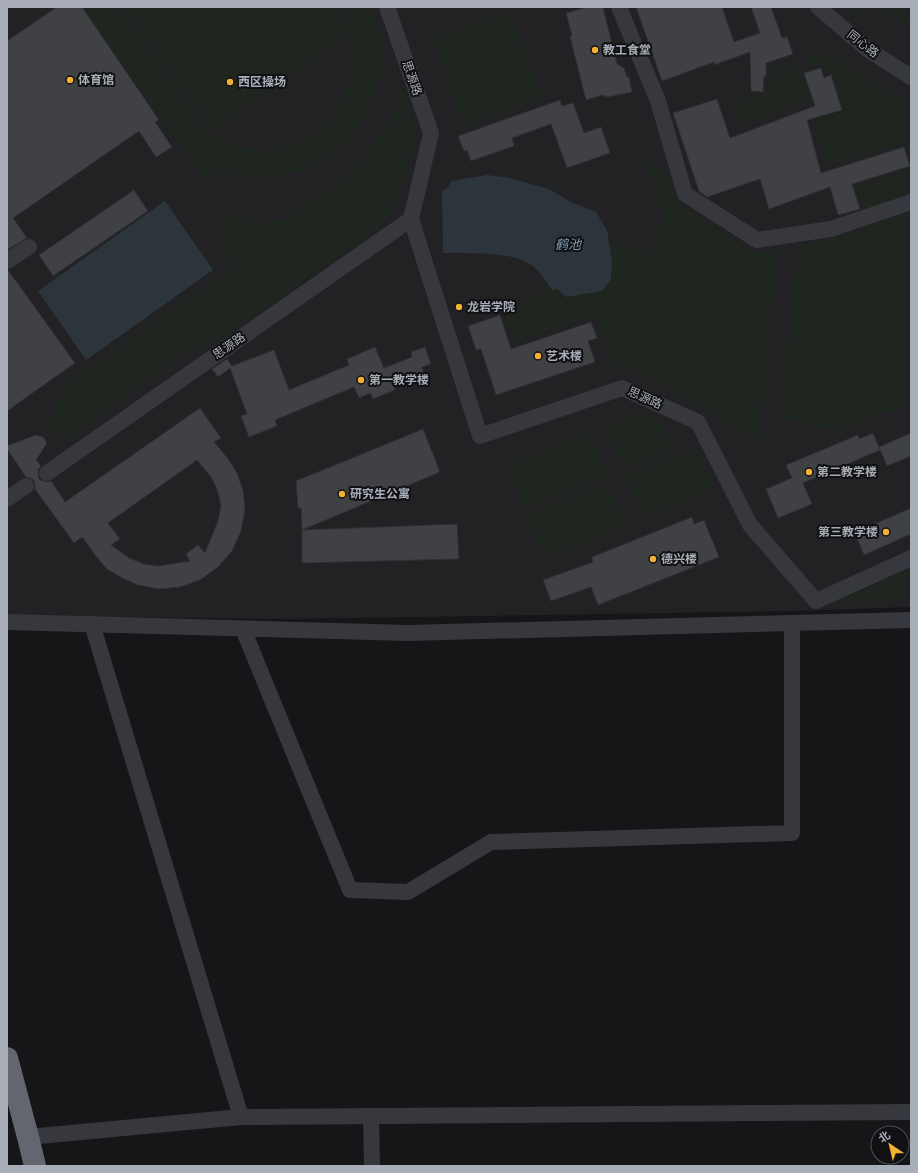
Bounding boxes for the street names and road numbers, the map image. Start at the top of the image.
street label: 同心路 [845,27,881,61]
street label: 思源路 [400,59,424,97]
street label: 思源路 [210,330,248,362]
street label: 思源路 [626,384,664,412]

